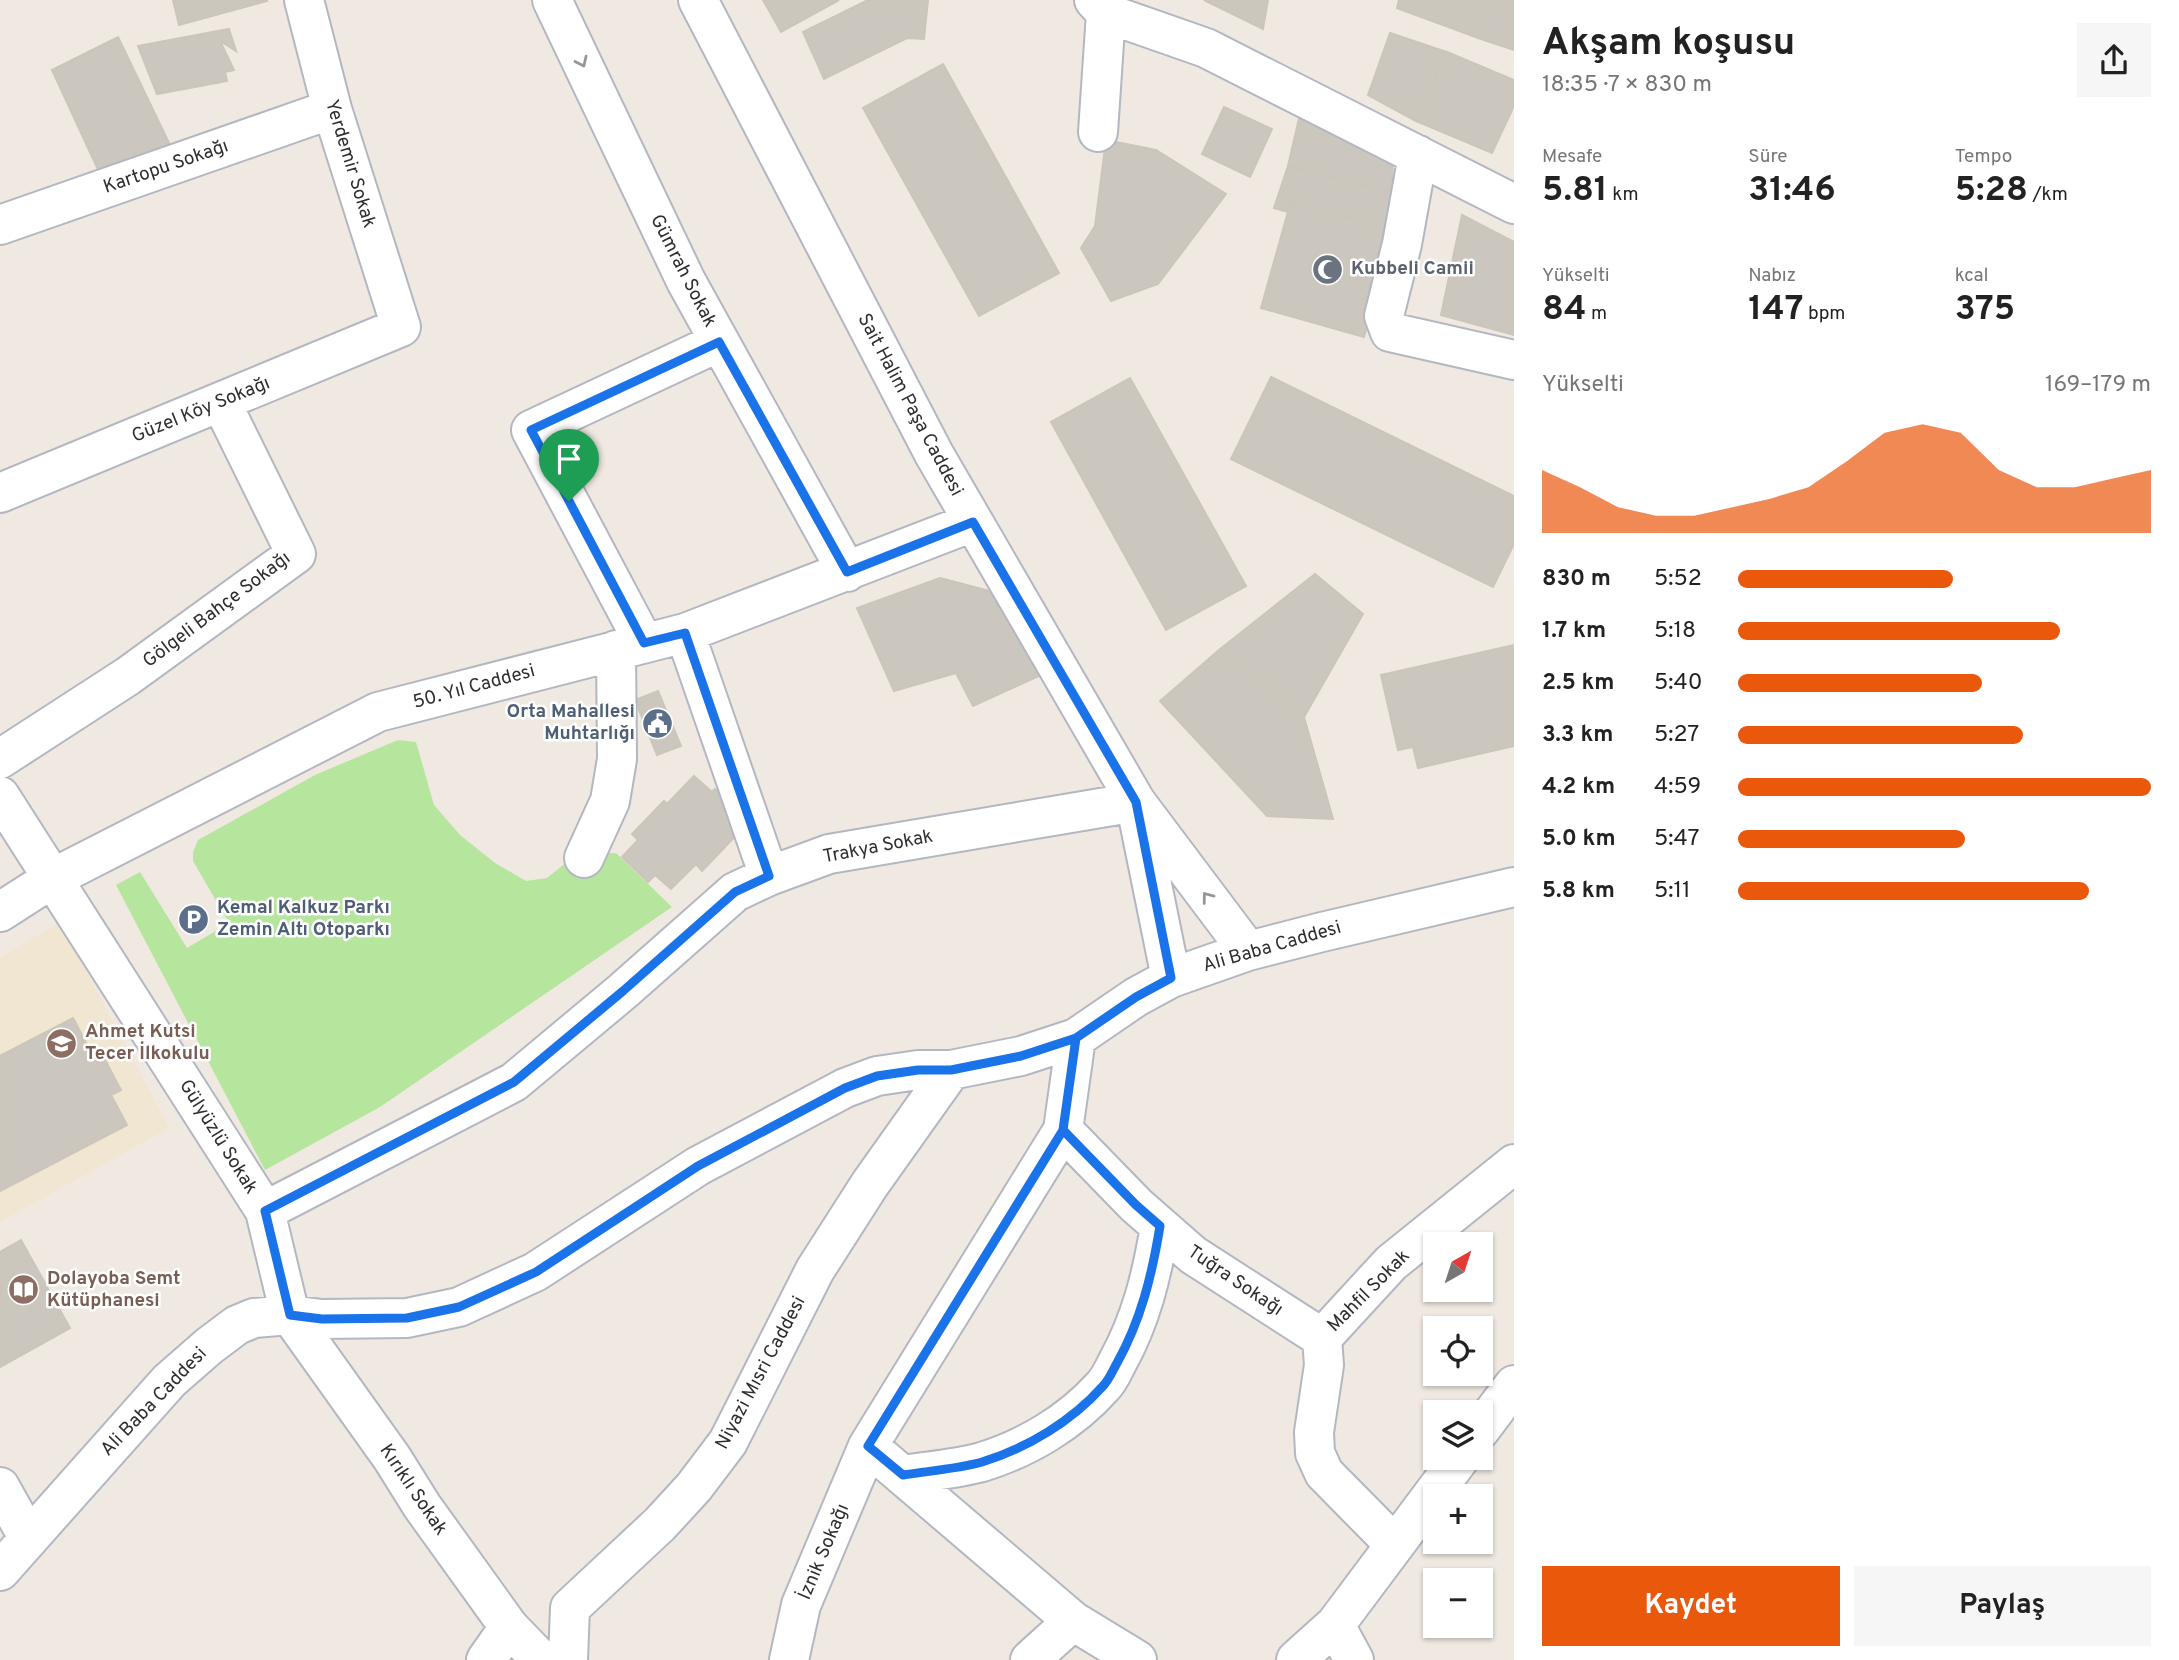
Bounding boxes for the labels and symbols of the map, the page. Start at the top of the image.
one-way arrow [573,55,587,67]
street label: Yerdemir Sokak [319,97,381,231]
street label: Kartopu Sokağı [100,134,232,200]
street label: Gümrah Sokak [644,210,722,332]
mosque icon: Kubbeli Camii [1311,252,1345,286]
place label: Kubbeli Camii [1351,257,1474,281]
street label: Sait Halim Paşa Caddesi [852,310,968,500]
street label: Güzel Köy Sokağı [128,371,274,449]
pin [539,429,599,501]
street label: Gölgeli Bahçe Sokağı [138,547,296,673]
street label: 50. Yıl Caddesi [410,659,538,715]
place label: Orta Mahallesi Muhtarlığı [507,700,635,746]
public building icon: Orta Mahallesi Muhtarlığı [641,706,675,740]
street label: Trakya Sokak [821,825,935,869]
one-way arrow [1202,892,1215,905]
place label: Kemal Kalkuz Parkı Zemin Altı Otoparkı [217,896,390,942]
parking icon: Kemal Kalkuz Parkı Zemin Altı Otoparkı [177,902,211,936]
street label: Ali Baba Caddesi [1200,916,1344,978]
place label: Ahmet Kutsi Tecer İlkokulu [85,1020,210,1066]
school or university icon: Ahmet Kutsi Tecer İlkokulu [45,1026,79,1060]
street label: Gülyüzlü Sokak [173,1075,263,1199]
north arrow [1423,1232,1493,1302]
street label: Tuğra Sokağı [1182,1240,1288,1322]
street label: Mahfil Sokak [1323,1245,1415,1337]
place label: Dolayoba Semt Kütüphanesi [47,1267,180,1313]
library icon: Dolayoba Semt Kütüphanesi [7,1273,41,1307]
street label: Niyazi Mısri Caddesi [710,1292,812,1454]
street label: Ali Baba Caddesi [96,1342,212,1462]
street label: Kırıklı Sokak [374,1440,452,1540]
street label: İznik Sokağı [792,1500,855,1604]

